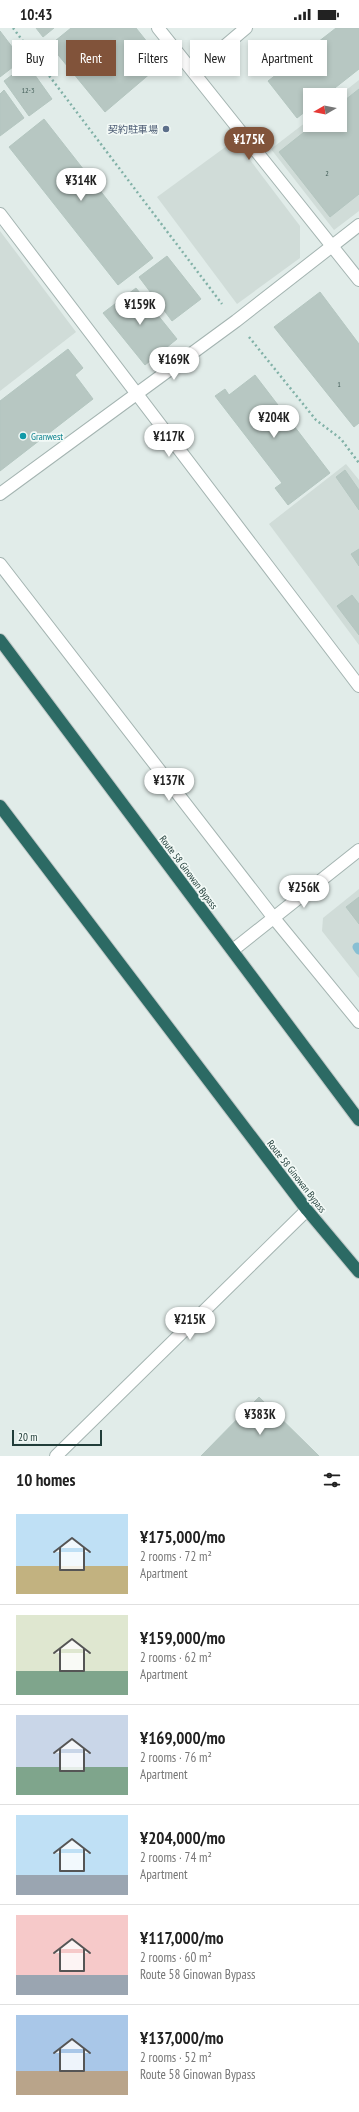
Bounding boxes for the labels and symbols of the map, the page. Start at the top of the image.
house number: 12-3 [21,85,35,95]
north arrow [303,88,347,132]
place label: 契約駐車場 [108,123,158,136]
marker: 契約駐車場 [161,124,171,134]
pin: ¥175K [221,127,277,161]
pin: ¥314K [53,168,109,202]
house number: 2 [325,168,329,178]
pin: ¥159K [112,292,168,326]
pin: ¥169K [146,347,202,381]
house number: 1 [337,379,341,389]
pin: ¥204K [246,405,302,439]
pin: ¥117K [141,424,197,458]
place label: Granwest [31,430,63,443]
marker: Granwest [18,431,28,441]
pin: ¥137K [141,768,197,802]
street label: Route 58 Ginowan Bypass [157,833,221,912]
pin: ¥256K [276,875,332,909]
street label: Route 58 Ginowan Bypass [264,1137,329,1216]
pin: ¥215K [162,1307,218,1341]
pin: ¥383K [232,1402,288,1436]
scale bar [12,1428,102,1447]

